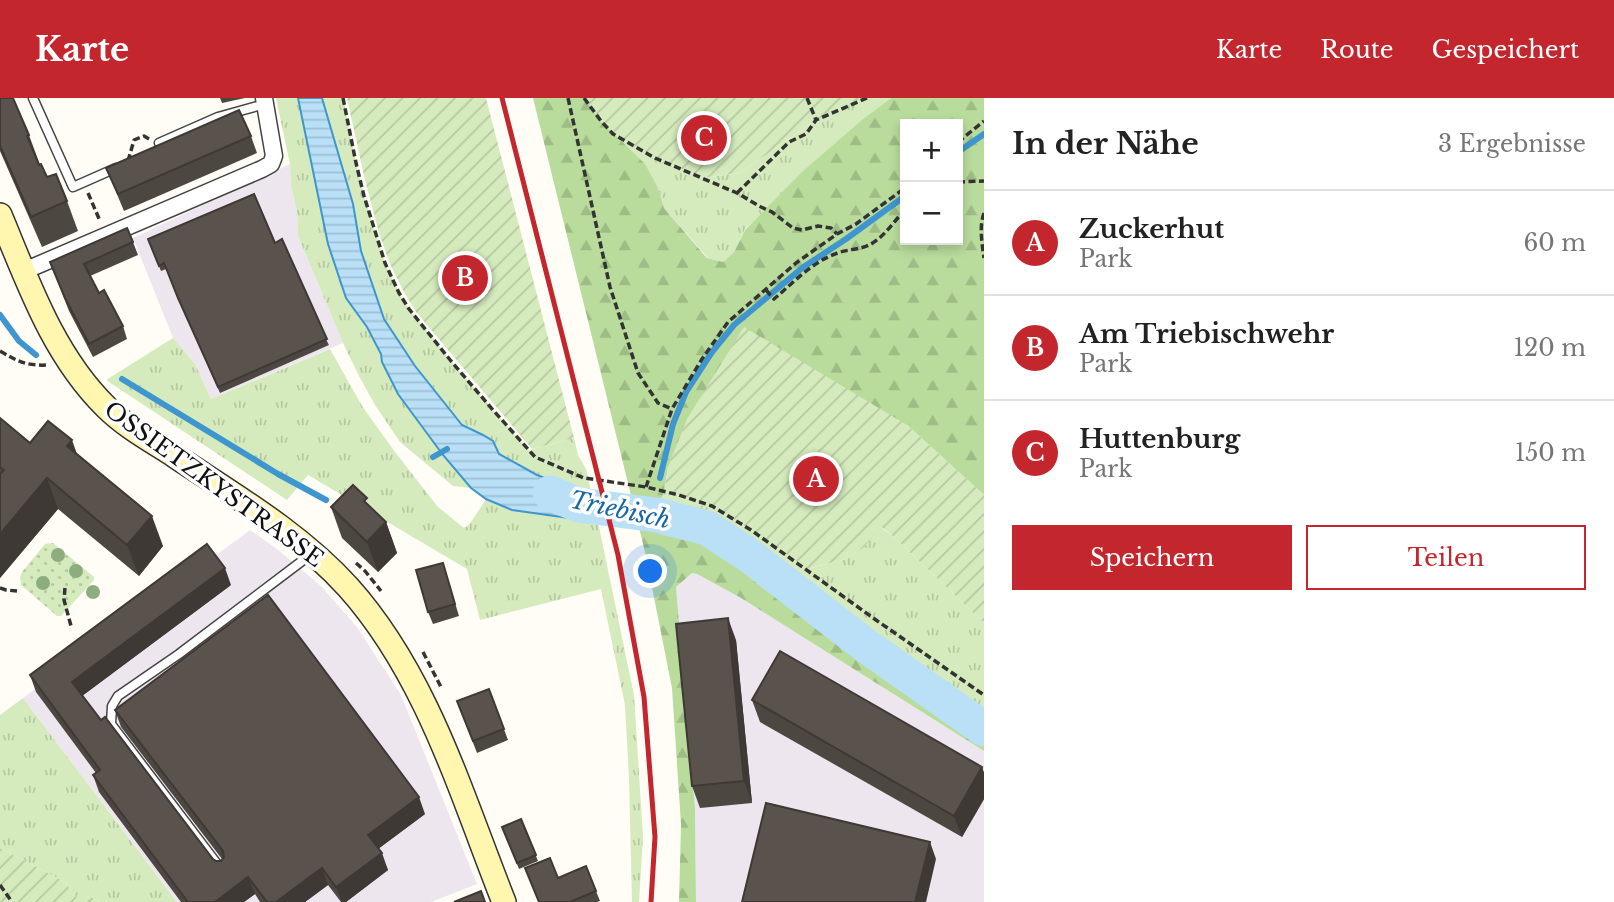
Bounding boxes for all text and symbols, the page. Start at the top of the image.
text: Karte [35,29,129,70]
text: Karte [1216,35,1282,64]
text: Route [1320,35,1394,64]
text: Gespeichert [1432,35,1579,64]
pin: C [681,112,727,164]
map controls [900,119,963,245]
button: + [900,119,963,182]
text: In der Nähe [1012,125,1199,162]
text: 3 Ergebnisse [1438,130,1586,158]
button: − [900,182,963,245]
text: Zuckerhut [1079,213,1224,245]
text: A [1026,229,1044,257]
text: 60 m [1524,229,1586,257]
text: Park [1079,245,1132,273]
pin: B [442,252,488,304]
text: Am Triebischwehr [1079,318,1334,350]
text: B [1026,334,1044,362]
text: 120 m [1514,334,1586,362]
text: Park [1079,350,1132,378]
street label: OSSIETZKYSTRASSE [99,395,329,573]
text: Huttenburg [1079,423,1240,455]
text: C [1026,439,1044,467]
text: 150 m [1515,439,1586,467]
pin: A [793,453,839,505]
text: Park [1079,455,1132,483]
water label: Triebisch [567,485,673,534]
button: Speichern [1012,525,1292,590]
button: Teilen [1306,525,1586,590]
your location [633,554,667,588]

